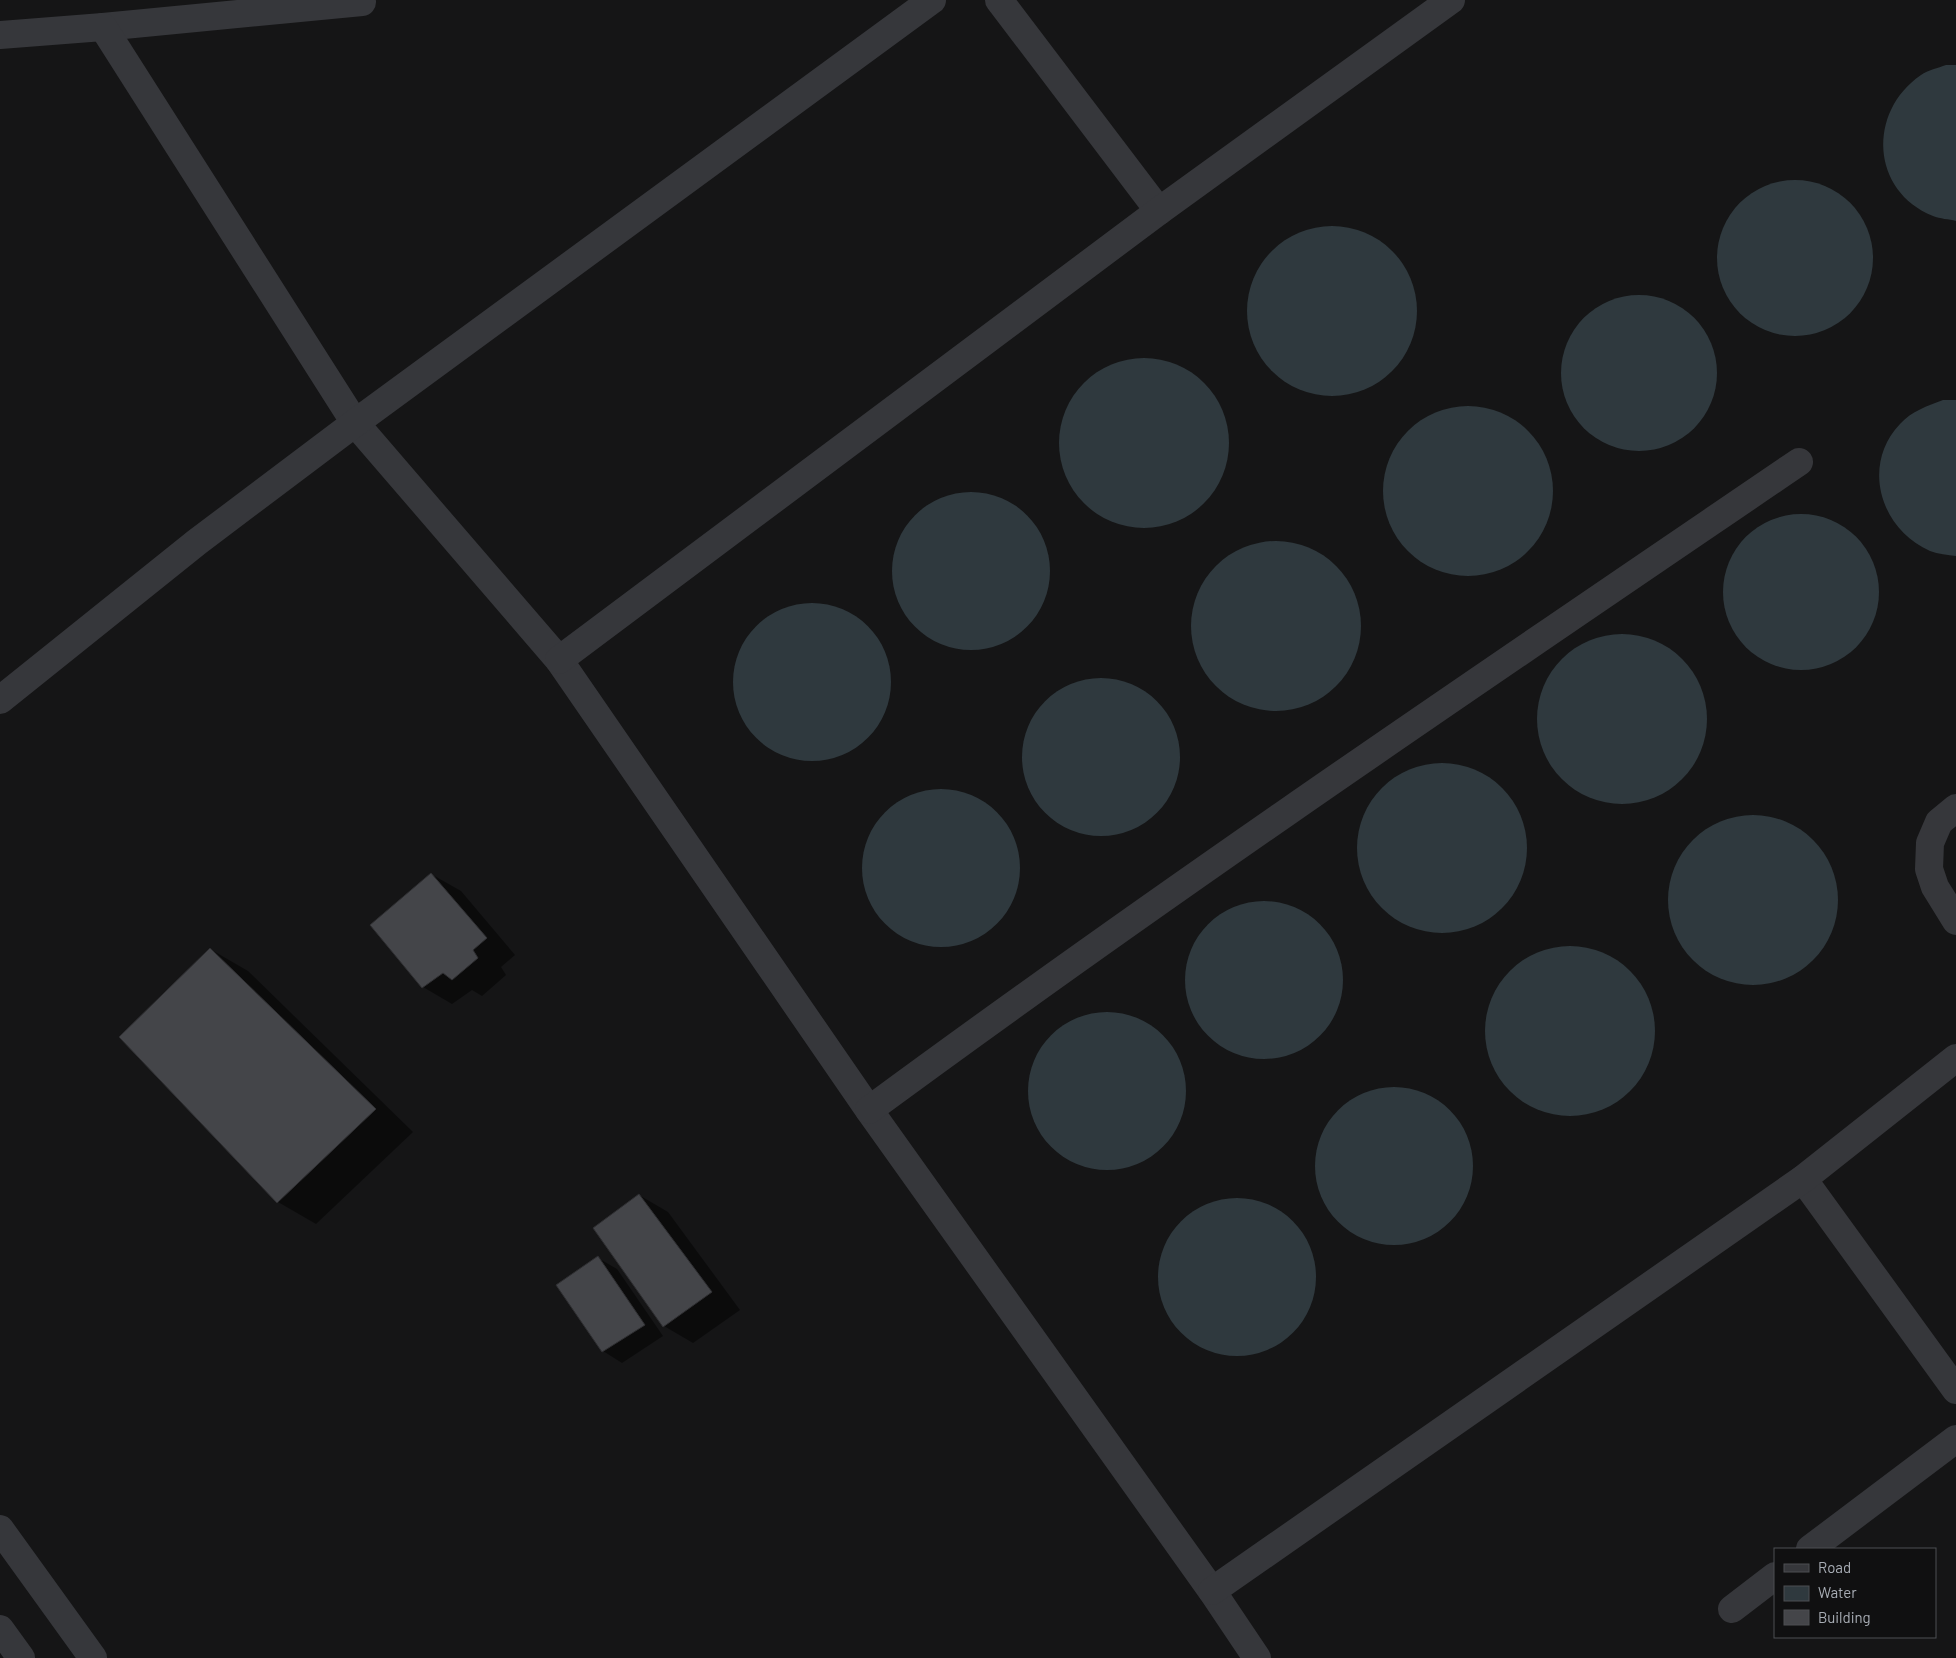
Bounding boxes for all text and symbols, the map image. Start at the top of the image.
legend [1774,1548,1936,1638]
text: Road [1818,1558,1851,1576]
text: Water [1818,1583,1857,1601]
text: Building [1818,1608,1871,1626]

